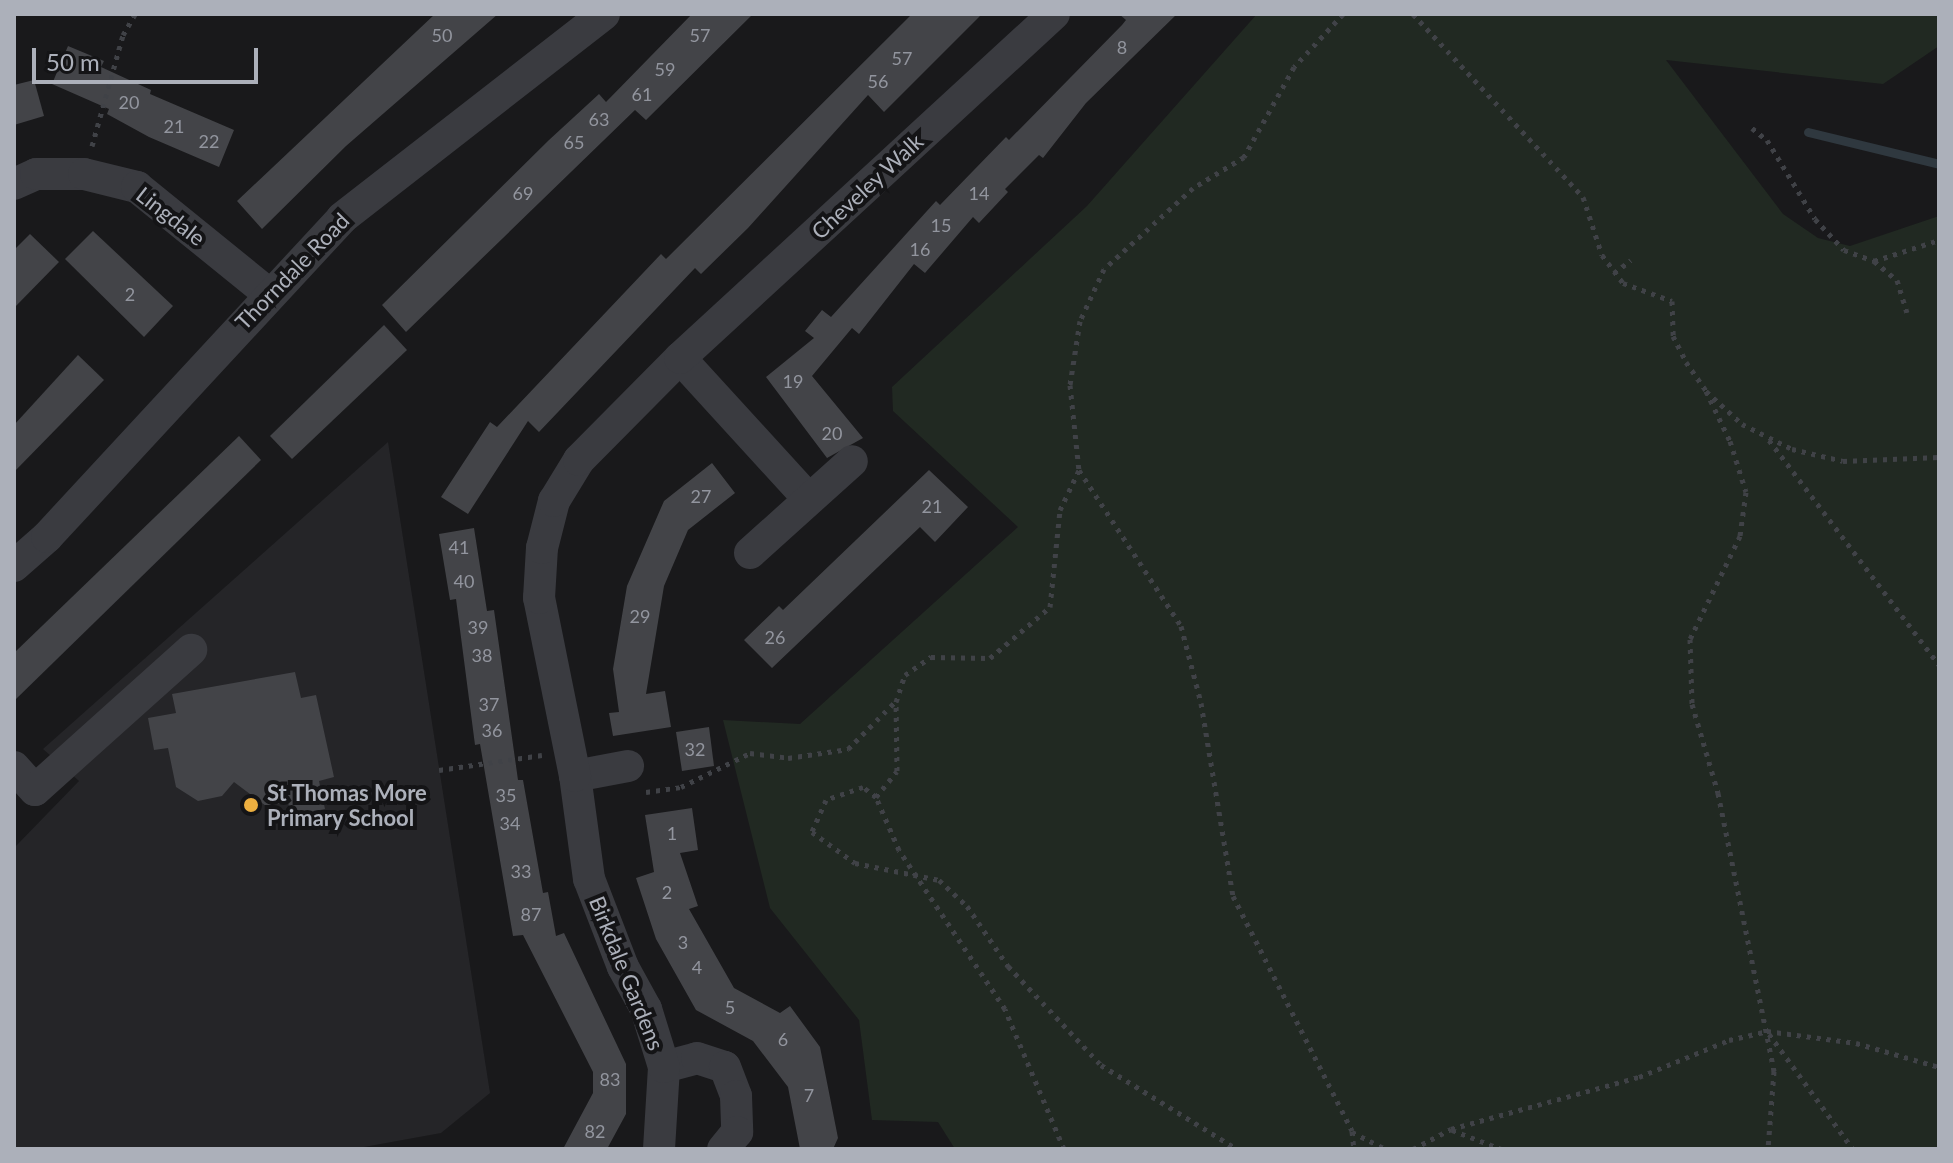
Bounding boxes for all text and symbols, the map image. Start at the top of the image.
house number: 50 [432,24,452,46]
house number: 57 [690,24,710,46]
scale bar [36,32,262,82]
house number: 8 [1117,36,1127,58]
text: 50 m [46,47,100,76]
house number: 57 [892,47,912,69]
house number: 59 [655,58,675,80]
house number: 56 [868,70,888,92]
house number: 61 [632,83,652,105]
house number: 20 [119,91,139,113]
house number: 63 [589,108,609,130]
house number: 21 [164,115,184,137]
street label: Cheveley Walk [806,127,928,245]
house number: 22 [199,130,219,152]
house number: 65 [564,131,584,153]
street label: Lingdale [131,181,211,251]
house number: 69 [513,182,533,204]
house number: 14 [969,182,989,204]
street label: Thorndale Road [230,207,354,335]
house number: 15 [931,214,951,236]
house number: 16 [910,238,930,260]
house number: 2 [125,283,135,305]
house number: 19 [783,370,803,392]
house number: 20 [822,422,842,444]
house number: 27 [691,485,711,507]
house number: 21 [922,495,942,517]
house number: 41 [449,536,469,558]
house number: 40 [454,570,474,592]
house number: 29 [630,605,650,627]
house number: 39 [468,616,488,638]
house number: 26 [765,626,785,648]
house number: 38 [472,644,492,666]
house number: 37 [479,693,499,715]
house number: 36 [482,719,502,741]
house number: 32 [685,738,705,760]
place label: St Thomas More Primary School [267,779,427,830]
house number: 35 [496,784,516,806]
marker: St Thomas More Primary School [242,796,260,814]
house number: 34 [500,812,520,834]
house number: 1 [667,822,677,844]
house number: 33 [511,860,531,882]
house number: 2 [662,881,672,903]
street label: Birkdale Gardens [584,892,670,1054]
house number: 87 [521,903,541,925]
house number: 3 [678,931,688,953]
house number: 4 [692,956,702,978]
house number: 5 [725,996,735,1018]
house number: 6 [778,1028,788,1050]
house number: 83 [600,1068,620,1090]
house number: 7 [804,1084,814,1106]
house number: 82 [585,1120,605,1142]

